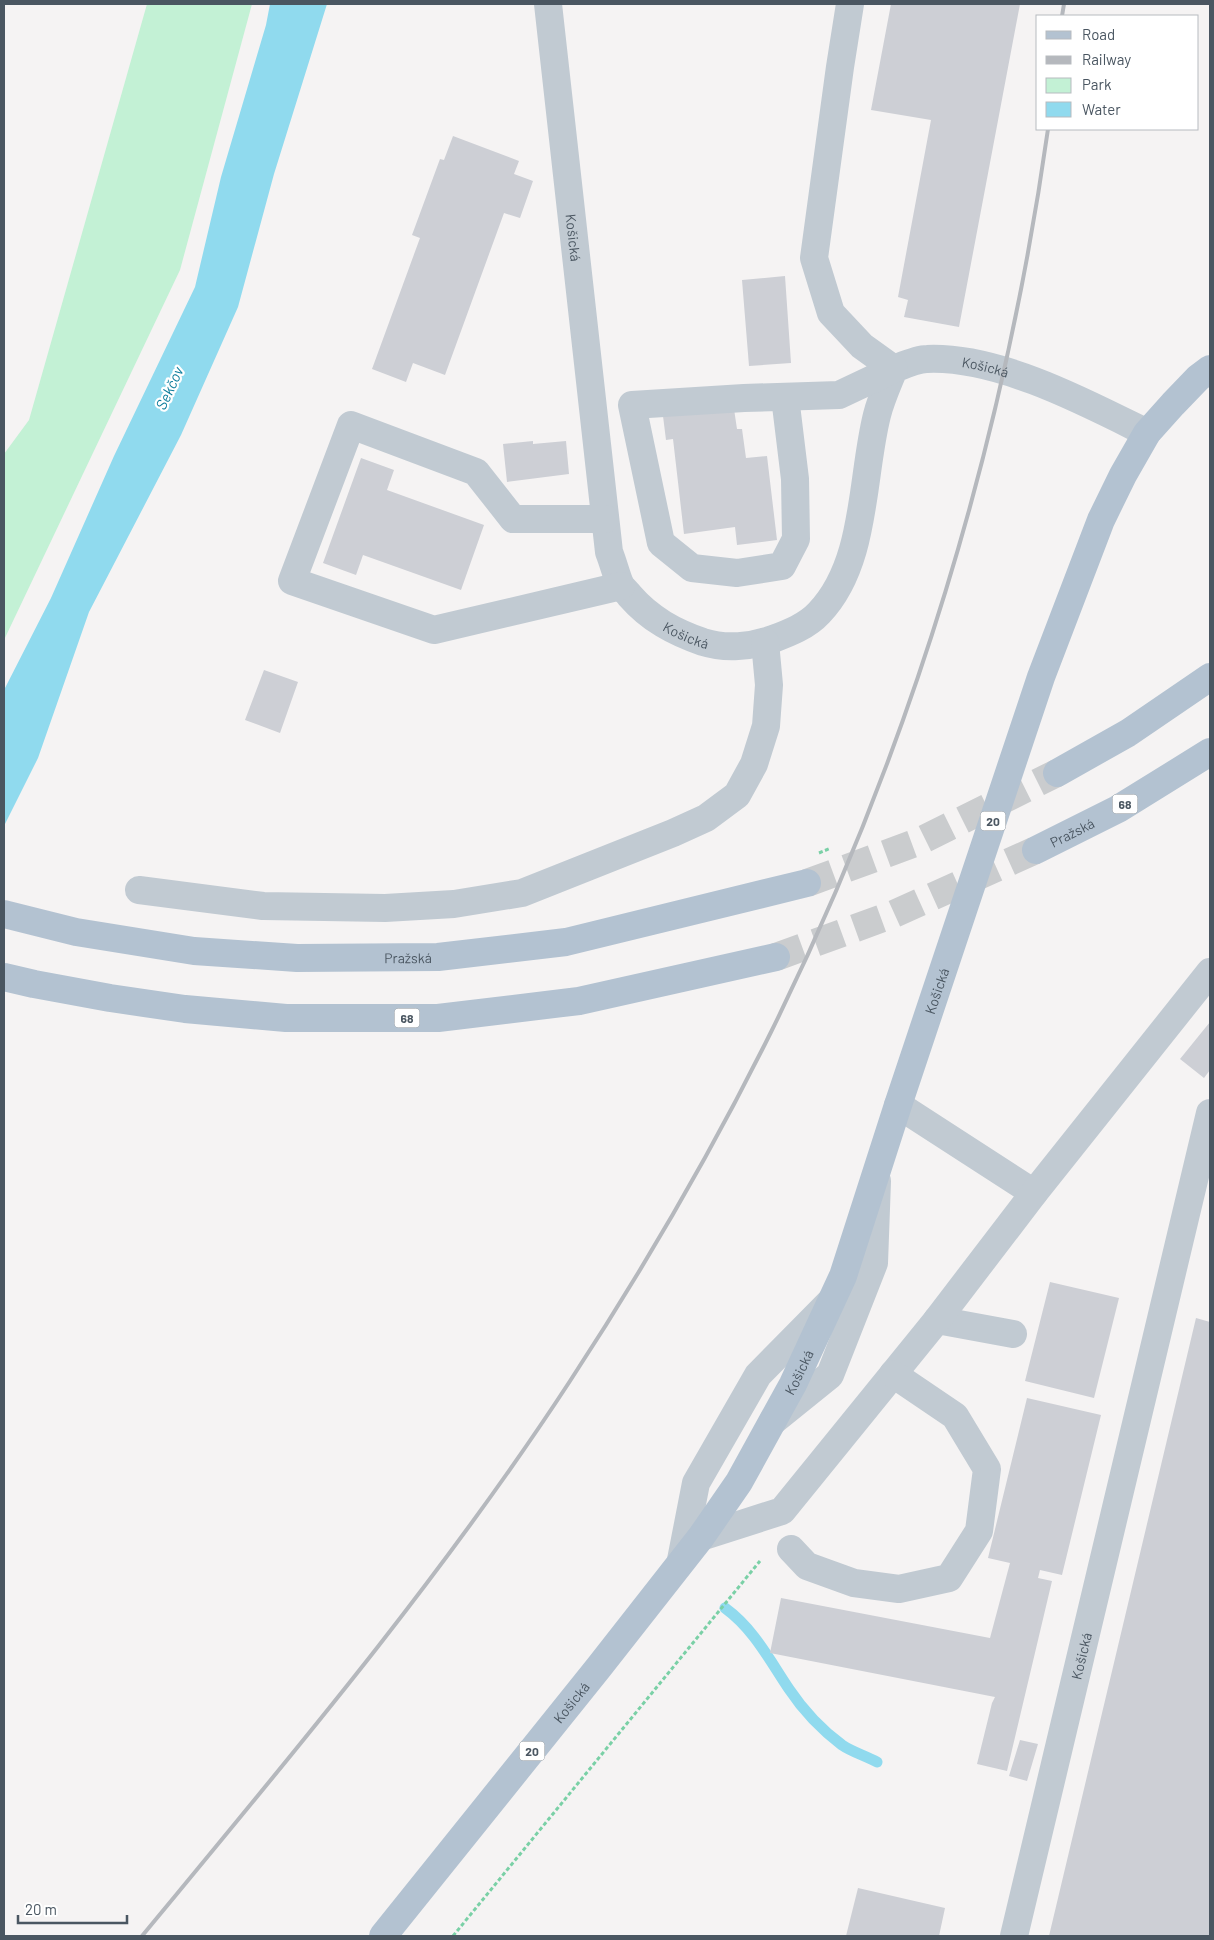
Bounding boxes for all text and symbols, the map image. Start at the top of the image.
legend [1036,15,1199,130]
text: Road [1082,25,1115,43]
text: Railway [1082,50,1131,68]
text: Park [1082,75,1112,93]
text: Water [1082,100,1121,118]
street label: Košická [563,213,585,262]
street label: Košická [961,353,1011,380]
water label: Sekčov [151,363,187,412]
street label: Košická [661,617,711,652]
road number: 68 [1112,794,1138,814]
road number: 20 [980,811,1006,830]
street label: Pražská [1047,814,1097,850]
street label: Pražská [384,949,432,966]
street label: Košická [921,966,952,1016]
road number: 68 [394,1008,420,1028]
street label: Košická [780,1347,816,1398]
street label: Košická [1067,1631,1095,1681]
street label: Košická [549,1678,592,1726]
road number: 20 [520,1742,544,1760]
scale bar [18,1892,126,1924]
text: 20 m [25,1900,57,1918]

